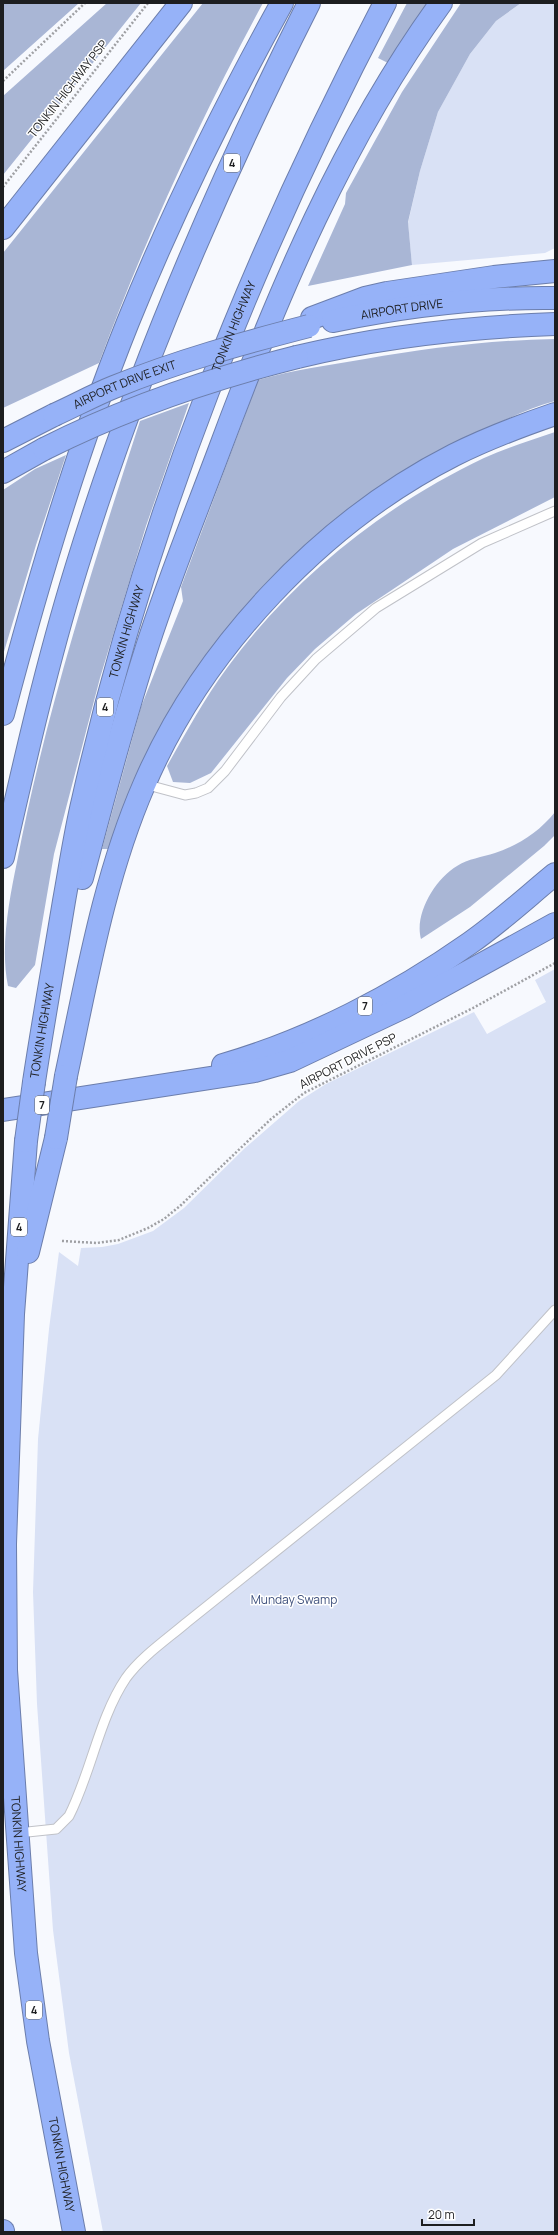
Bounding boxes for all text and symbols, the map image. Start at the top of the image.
street label: TONKIN HIGHWAY PSP [24,36,111,141]
road number: 4 [224,154,240,172]
street label: TONKIN HIGHWAY [207,278,260,374]
street label: AIRPORT DRIVE [359,295,444,323]
street label: AIRPORT DRIVE EXIT [70,356,179,413]
street label: TONKIN HIGHWAY [105,583,148,680]
road number: 4 [97,698,113,716]
street label: TONKIN HIGHWAY [26,981,58,1079]
road number: 7 [358,997,372,1015]
street label: AIRPORT DRIVE PSP [296,1029,400,1093]
road number: 7 [35,1096,49,1114]
road number: 4 [11,1218,27,1236]
park label: Munday Swamp [251,1591,337,1608]
street label: TONKIN HIGHWAY [7,1795,31,1893]
road number: 4 [26,2001,42,2019]
street label: TONKIN HIGHWAY [45,2116,79,2214]
scale bar [422,2201,474,2227]
text: 20 m [428,2206,455,2223]

